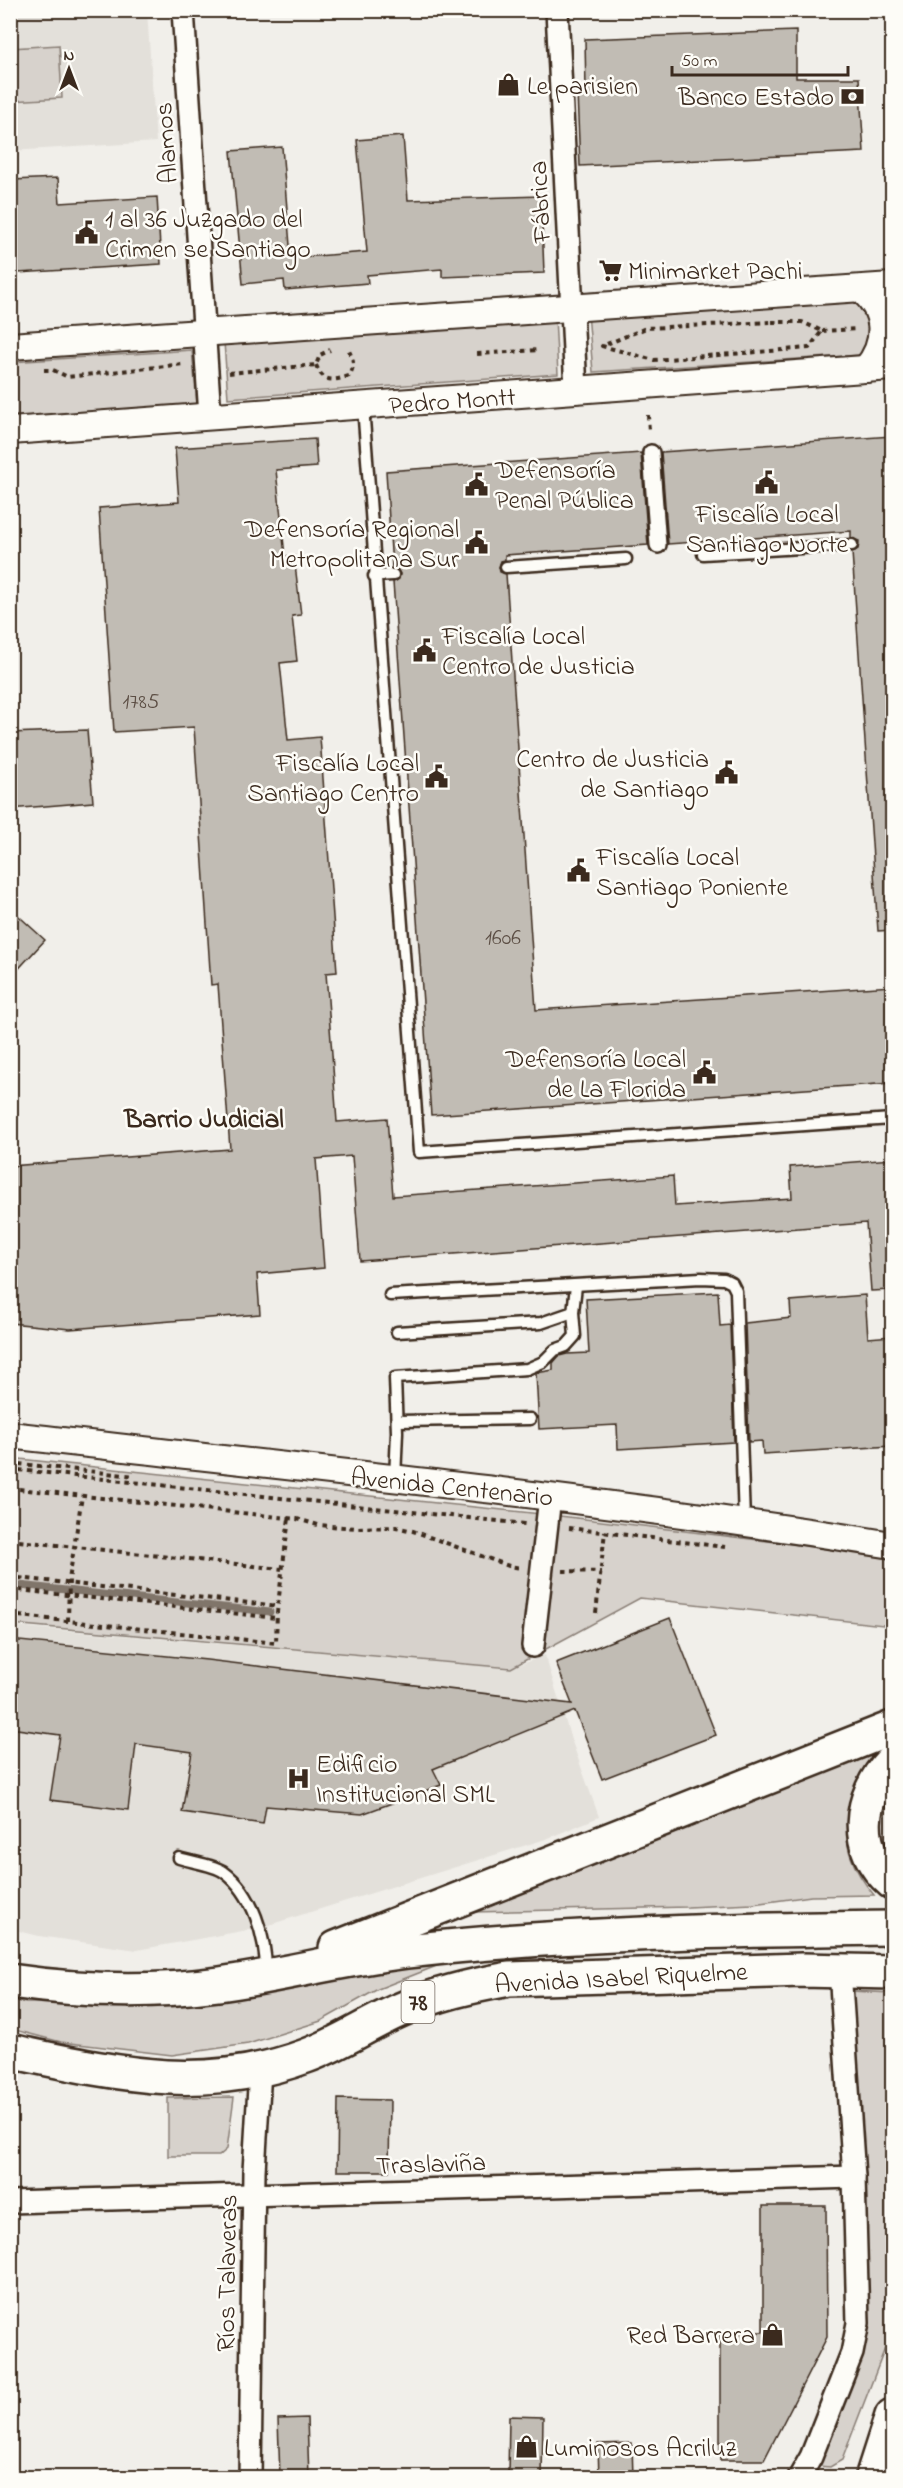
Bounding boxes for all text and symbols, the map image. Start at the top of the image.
north arrow [39,39,99,99]
scale bar [672,39,848,77]
text: N [64,44,75,68]
text: 50 m [681,49,718,75]
place label: Le parisien [527,69,638,107]
shop icon: Le parisien [496,72,522,98]
place label: Banco Estado [677,80,834,118]
bank icon: Banco Estado [839,83,865,109]
street label: Alamos [146,101,190,185]
street label: Fábrica [521,160,563,245]
place label: 1 al 36 Juzgado del Crimen se Santiago [105,202,311,270]
public building icon: 1 al 36 Juzgado del Crimen se Santiago [74,220,100,246]
place label: Minimarket Pachi [628,254,803,292]
supermarket icon: Minimarket Pachi [597,257,623,283]
street label: Pedro Montt [387,380,517,426]
place label: Defensoría Penal Pública [494,453,634,521]
public building icon: Fiscalía Local Santiago Norte [754,469,780,495]
public building icon: Defensoría Penal Pública [464,471,490,497]
place label: Fiscalía Local Santiago Norte [686,497,848,565]
place label: Defensoría Regional Metropolitana Sur [244,512,460,580]
public building icon: Defensoría Regional Metropolitana Sur [464,530,490,556]
place label: Fiscalía Local Centro de Justicia [441,619,635,687]
public building icon: Fiscalía Local Centro de Justicia [411,637,437,663]
house number: 1785 [123,687,159,719]
place label: Centro de Justicia de Santiago [516,742,709,810]
place label: Fiscalía Local Santiago Centro [247,746,419,814]
public building icon: Centro de Justicia de Santiago [714,760,740,786]
public building icon: Fiscalía Local Santiago Centro [424,764,450,790]
place label: Fiscalía Local Santiago Poniente [595,840,788,908]
public building icon: Fiscalía Local Santiago Poniente [565,858,591,884]
house number: 1606 [485,923,521,955]
place label: Defensoría Local de La Florida [505,1042,686,1110]
public building icon: Defensoría Local de La Florida [691,1060,717,1086]
district label: Barrio Judicial [122,1101,284,1140]
street label: Avenida Centenario [349,1459,555,1519]
place label: Edificio Institucional SML [316,1747,495,1815]
hospital icon: Edificio Institucional SML [285,1765,311,1791]
street label: Avenida Isabel Riquelme [494,1954,749,2006]
road number: 78 [402,1981,434,2023]
street label: Traslaviña [375,2145,487,2187]
street label: Ríos Talaveras [209,2194,249,2352]
place label: Red Barrera [626,2318,755,2356]
shop icon: Red Barrera [760,2321,786,2347]
place label: Luminosos Acriluz [544,2431,737,2469]
shop icon: Luminosos Acriluz [513,2434,539,2460]

